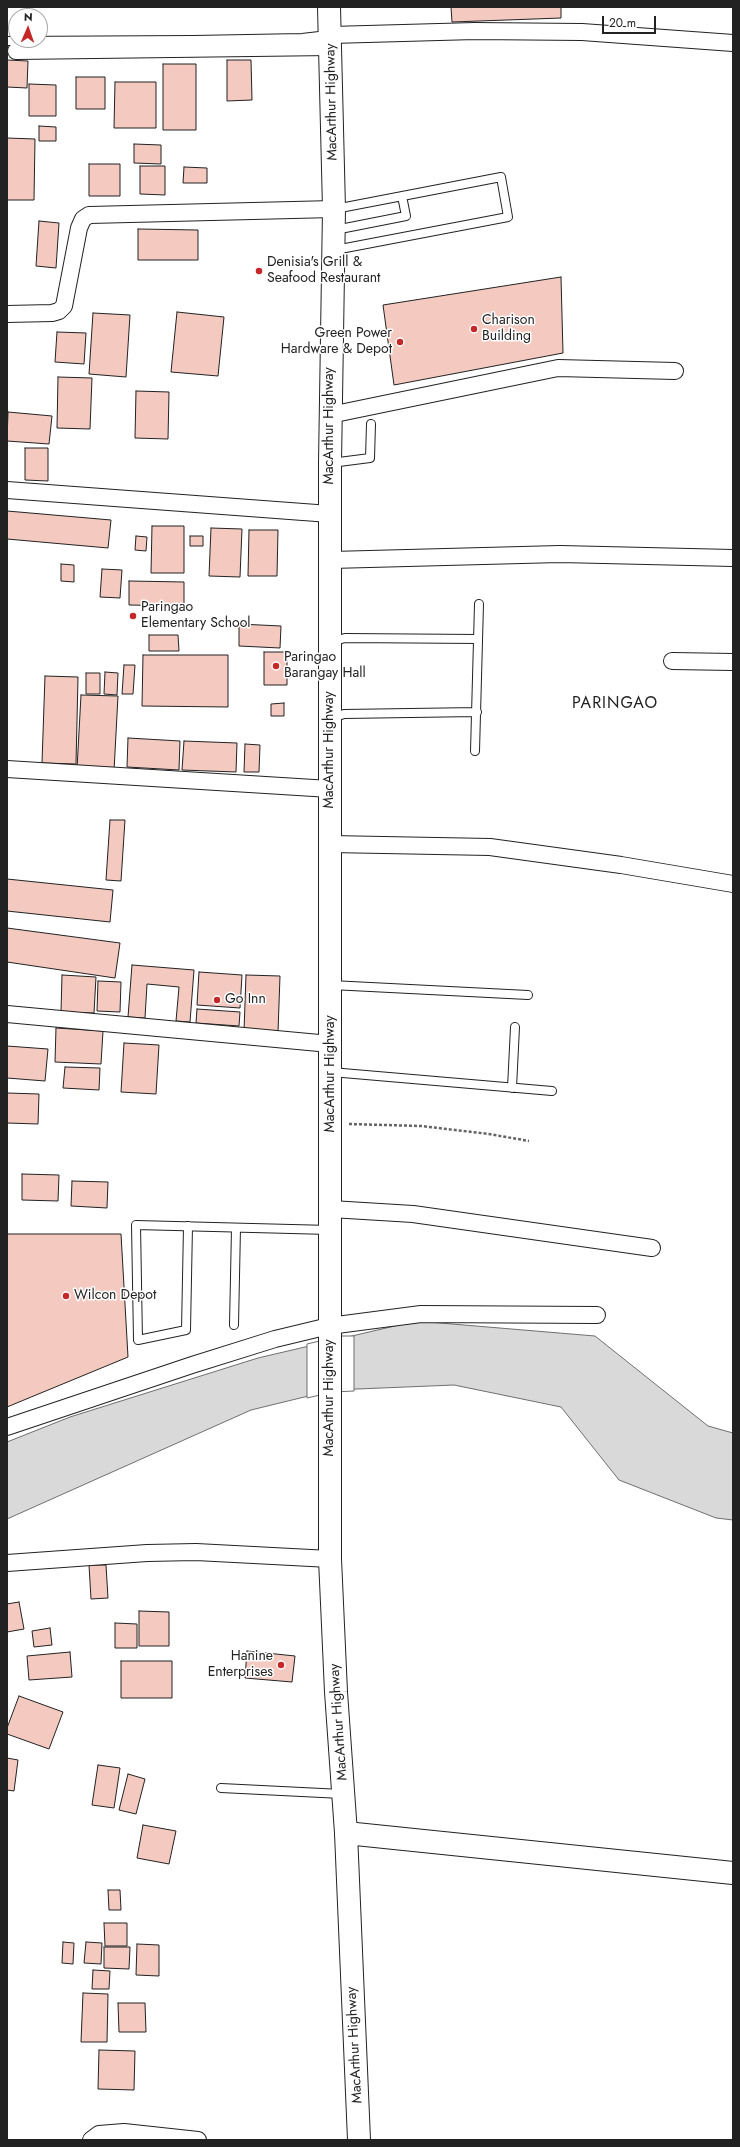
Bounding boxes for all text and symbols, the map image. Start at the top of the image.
north arrow [8,8,48,48]
scale bar [604,8,658,34]
text: N [24,9,33,25]
text: 20 m [609,14,636,32]
street label: MacArthur Highway [323,43,341,161]
place label: Denisia's Grill & Seafood Restaurant [267,255,380,288]
marker: Denisia's Grill & Seafood Restaurant [254,266,264,276]
place label: Charison Building [482,313,535,346]
marker: Charison Building [469,324,479,334]
place label: Green Power Hardware & Depot [281,326,392,358]
marker: Green Power Hardware & Depot [395,337,405,347]
street label: MacArthur Highway [322,367,338,485]
place label: Paringao Elementary School [141,600,251,632]
marker: Paringao Elementary School [128,611,138,621]
place label: Paringao Barangay Hall [284,650,366,682]
marker: Paringao Barangay Hall [271,661,281,671]
street label: MacArthur Highway [322,691,338,809]
district label: PARINGAO [572,694,658,714]
place label: Go Inn [225,992,266,1008]
marker: Go Inn [212,995,222,1005]
street label: MacArthur Highway [323,1015,339,1133]
place label: Wilcon Depot [74,1288,156,1304]
marker: Wilcon Depot [61,1291,71,1301]
street label: MacArthur Highway [322,1339,338,1457]
place label: Hanine Enterprises [208,1649,273,1682]
marker: Hanine Enterprises [276,1660,286,1670]
street label: MacArthur Highway [327,1663,351,1781]
street label: MacArthur Highway [344,1986,366,2104]

